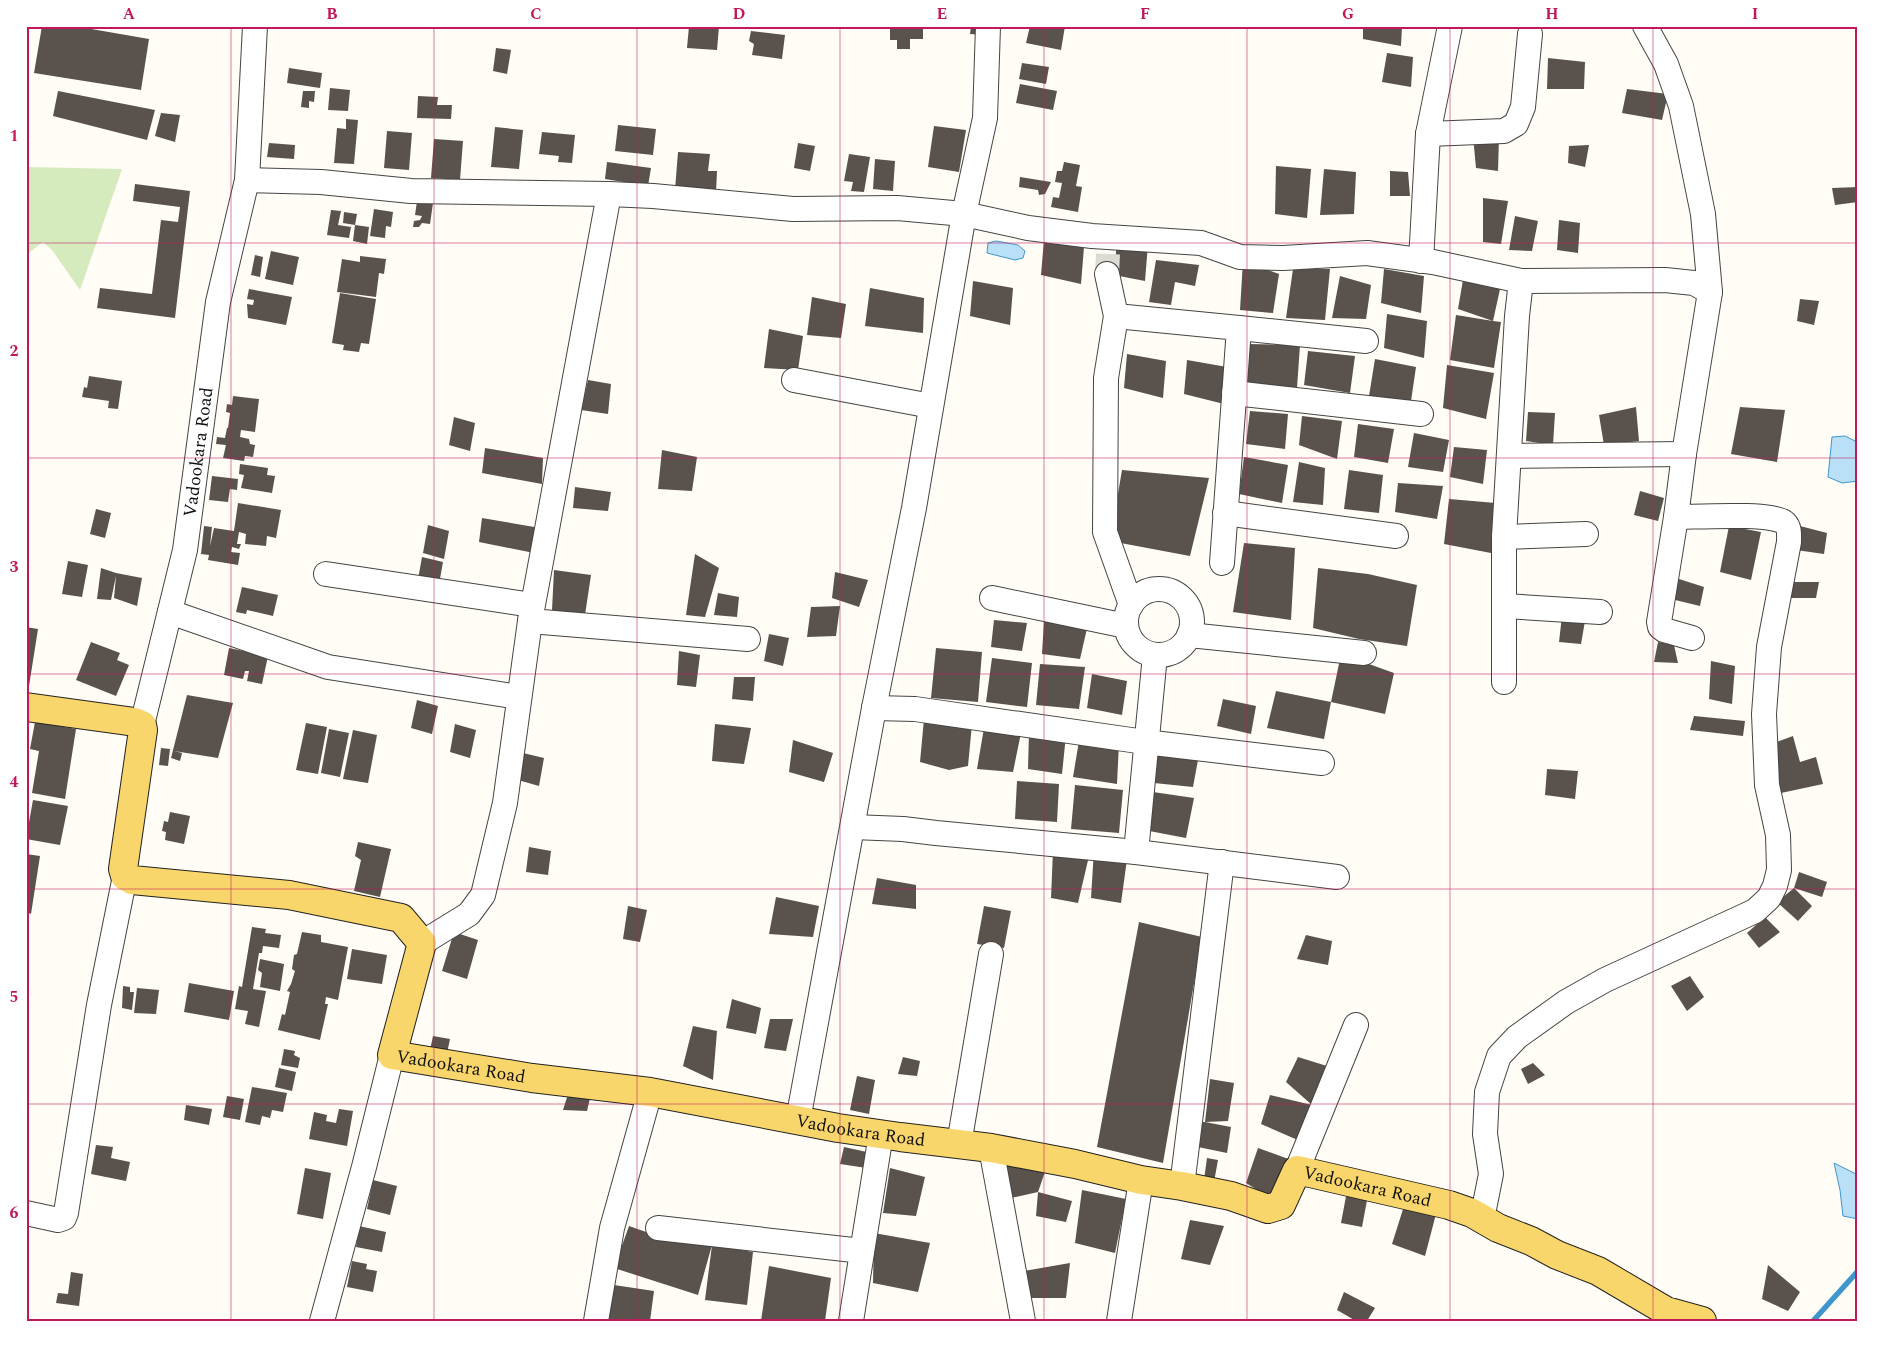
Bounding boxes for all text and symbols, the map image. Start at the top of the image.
text: A [123,2,136,26]
text: B [326,2,338,26]
text: C [530,2,542,26]
text: D [733,2,746,26]
text: E [937,2,947,26]
text: F [1140,2,1150,26]
text: G [1342,2,1354,26]
text: H [1545,2,1559,26]
text: I [1752,2,1758,26]
text: 1 [10,124,18,148]
text: 2 [10,339,19,363]
street label: Vadookara Road [177,386,221,519]
text: 3 [10,555,19,579]
text: 4 [10,770,19,794]
text: 5 [10,985,18,1009]
street label: Vadookara Road [394,1043,527,1091]
street label: Vadookara Road [794,1107,927,1154]
street label: Vadookara Road [1301,1159,1434,1215]
text: 6 [10,1201,19,1225]

